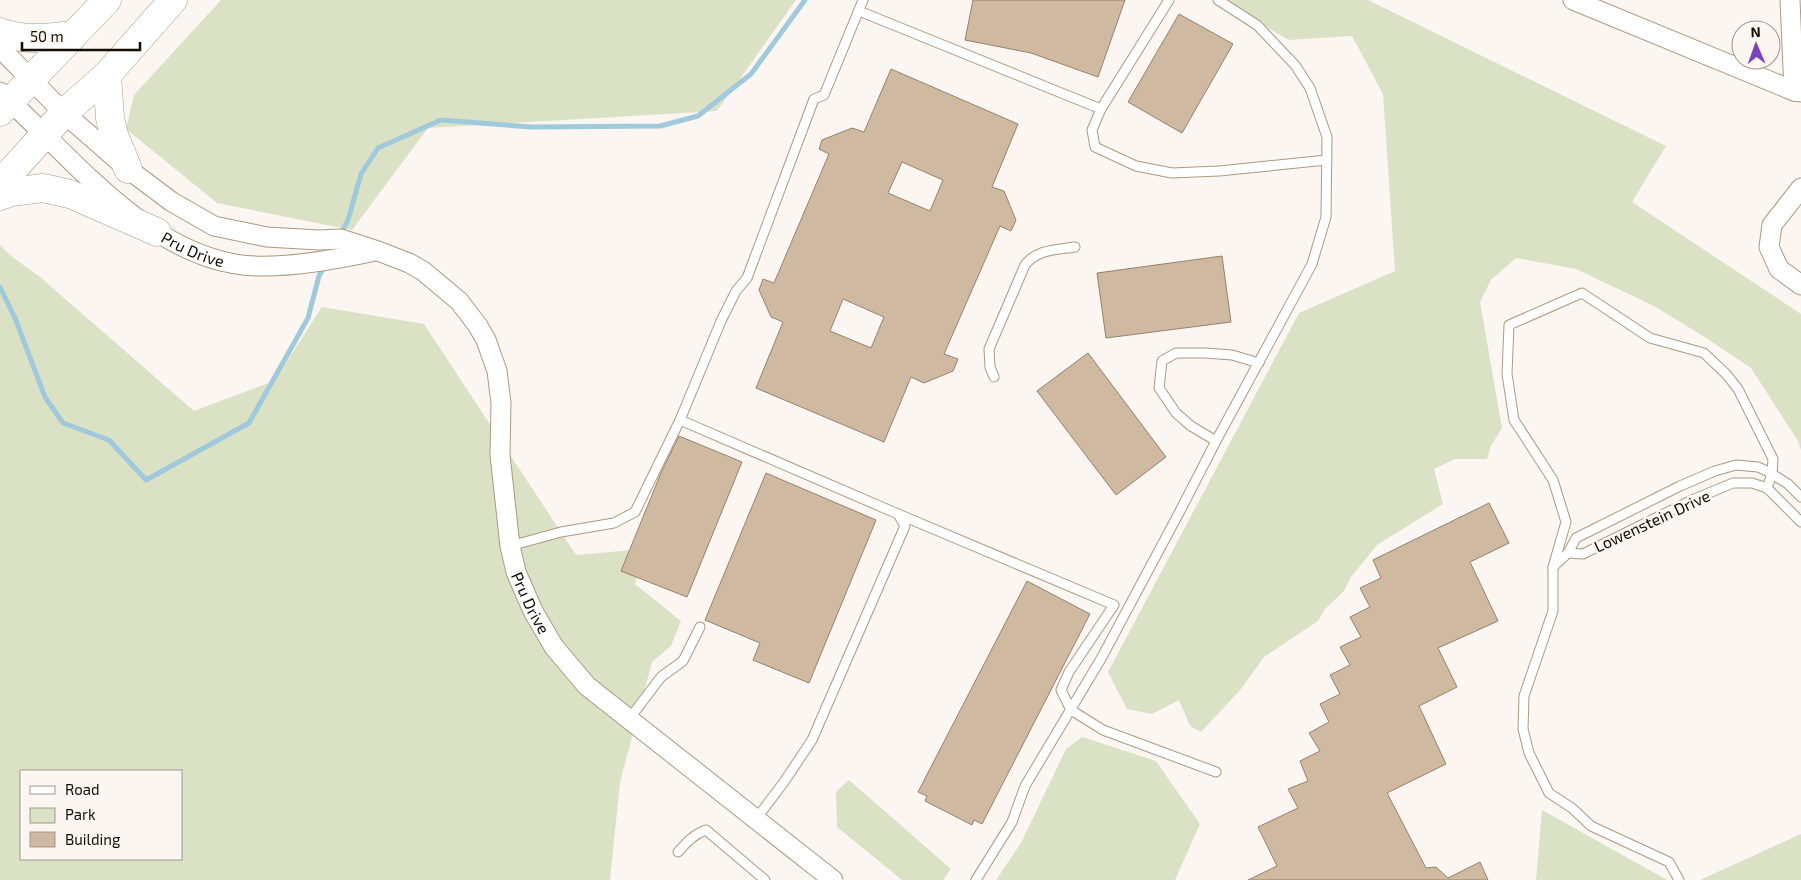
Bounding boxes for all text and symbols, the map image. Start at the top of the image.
scale bar [22,20,140,52]
north arrow [1731,20,1781,70]
text: N [1750,23,1761,40]
text: 50 m [30,27,64,45]
street label: Pru Drive [158,227,226,270]
street label: Lowenstein Drive [1591,485,1713,556]
street label: Pru Drive [508,569,554,637]
legend [20,770,182,860]
text: Road [65,780,100,798]
text: Park [65,805,96,823]
text: Building [65,830,121,848]

